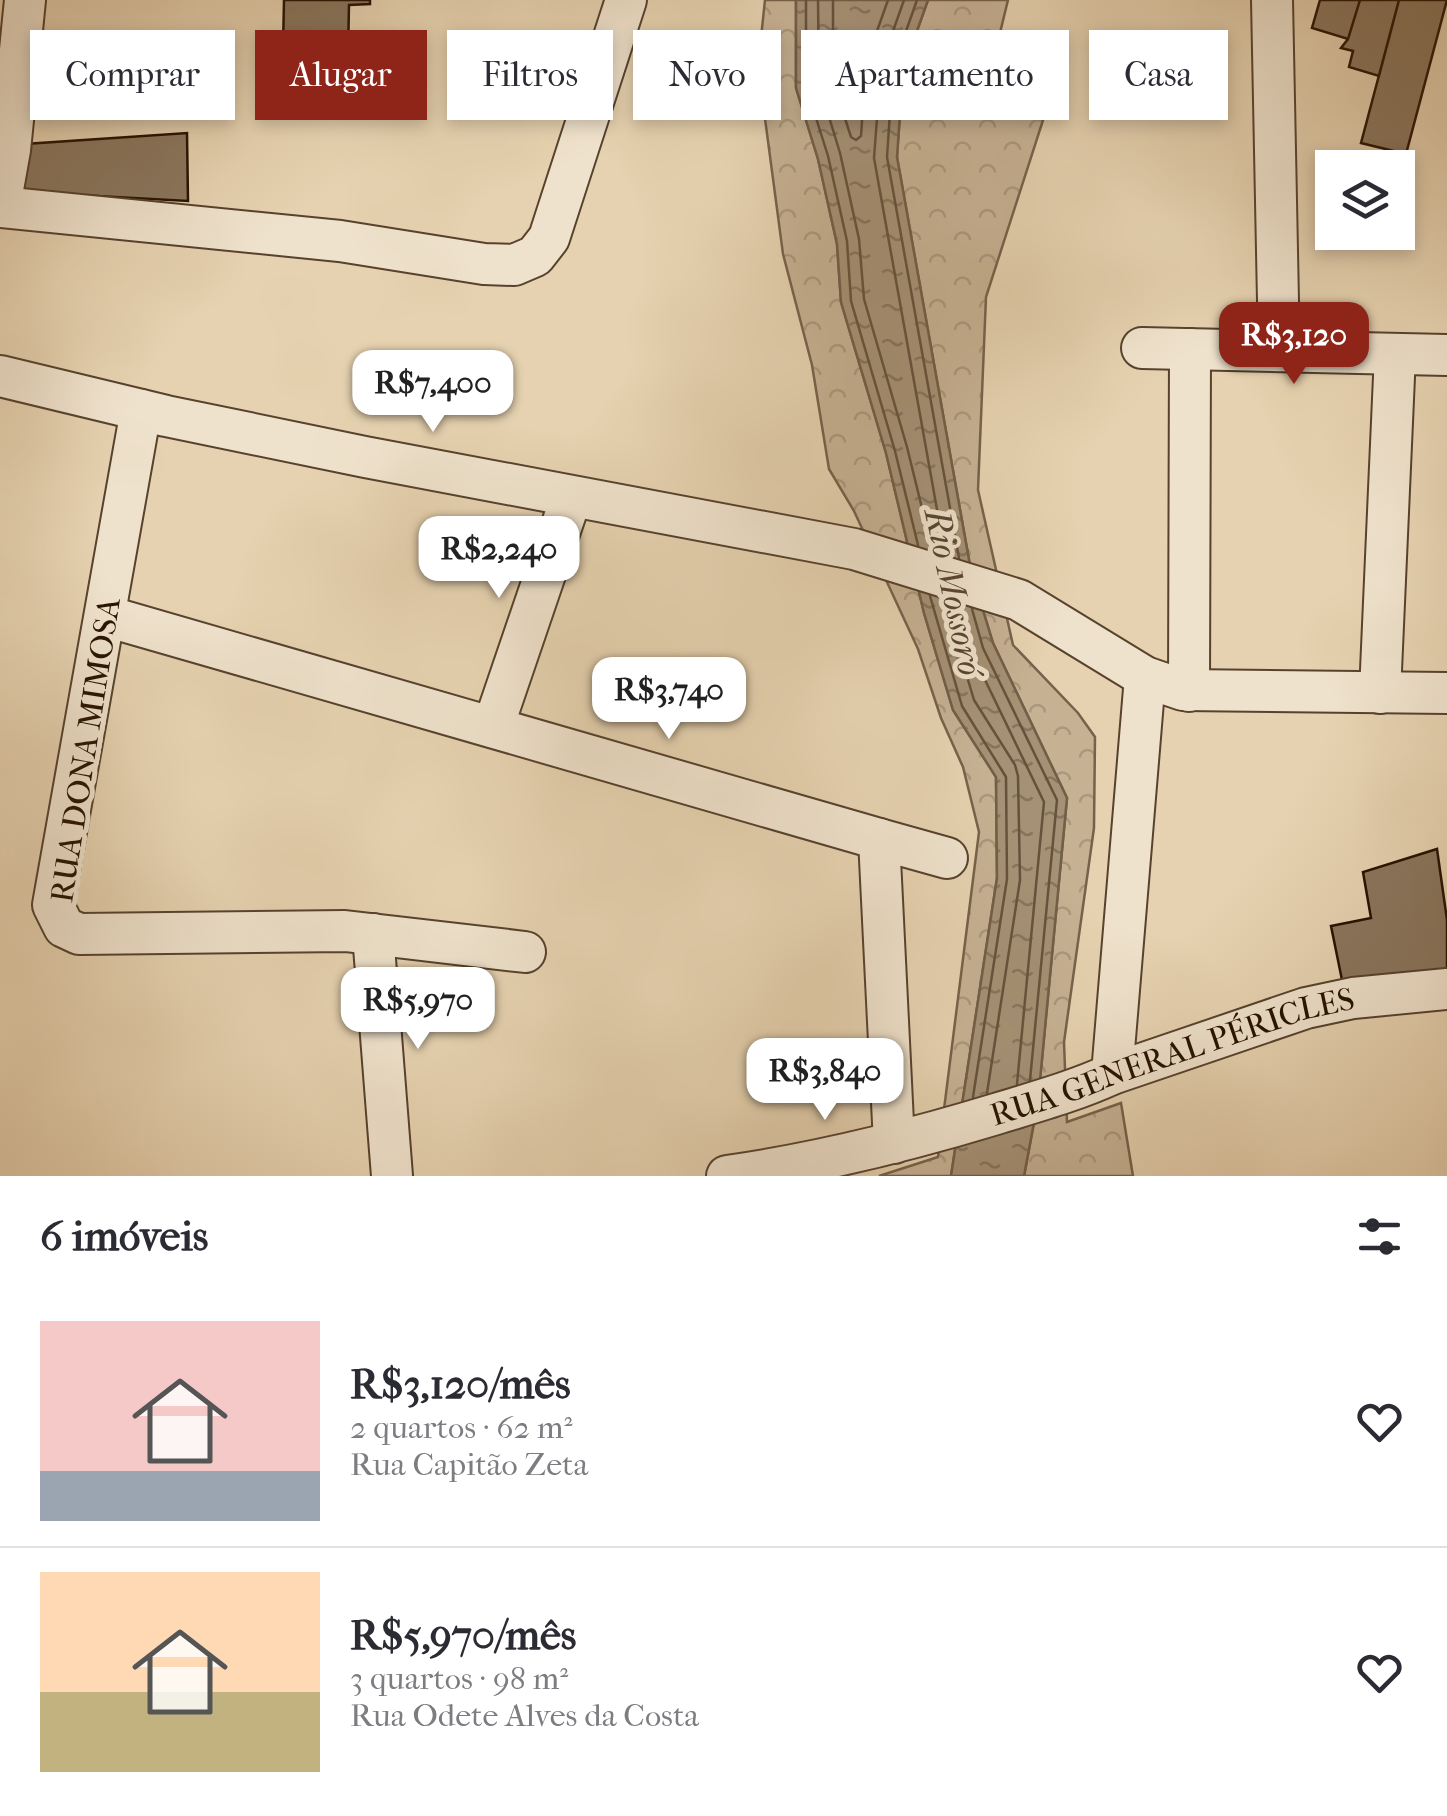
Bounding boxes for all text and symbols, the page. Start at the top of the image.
chip: Comprar [30,30,235,120]
chip: Alugar [255,30,427,120]
chip: Filtros [447,30,613,120]
chip: Novo [633,30,781,120]
chip: Apartamento [801,30,1069,120]
chip: Casa [1089,30,1228,120]
map controls [1315,150,1415,250]
button: layers [1315,150,1415,250]
pin: R$3,120 [1202,302,1386,387]
text: R$3,120 [1241,316,1347,353]
pin: R$7,400 [341,350,525,435]
text: R$7,400 [374,364,492,401]
water label: Rio Mossoró [915,503,992,683]
pin: R$2,240 [407,516,591,601]
text: R$2,240 [441,530,557,567]
street label: RUA DONA MIMOSA [43,595,128,905]
pin: R$3,740 [577,657,761,742]
text: R$3,740 [614,671,724,708]
pin: R$5,970 [326,967,510,1052]
street label: RUA GENERAL PÉRICLES [986,980,1358,1134]
text: R$5,970 [363,981,473,1018]
pin: R$3,840 [733,1038,917,1123]
text: R$3,840 [768,1052,882,1089]
icon: filters [1352,1209,1407,1264]
text: 6 imóveis [40,1212,208,1261]
text: R$3,120/mês [350,1360,570,1409]
icon: home [120,1361,240,1481]
icon: heart [1352,1394,1407,1449]
text: 2 quartos · 62 m² [350,1409,573,1446]
text: Rua Capitão Zeta [350,1446,588,1483]
text: R$5,970/mês [350,1611,576,1660]
icon: home [120,1612,240,1732]
icon: heart [1352,1645,1407,1700]
text: 3 quartos · 98 m² [350,1660,568,1697]
text: Rua Odete Alves da Costa [350,1697,699,1734]

